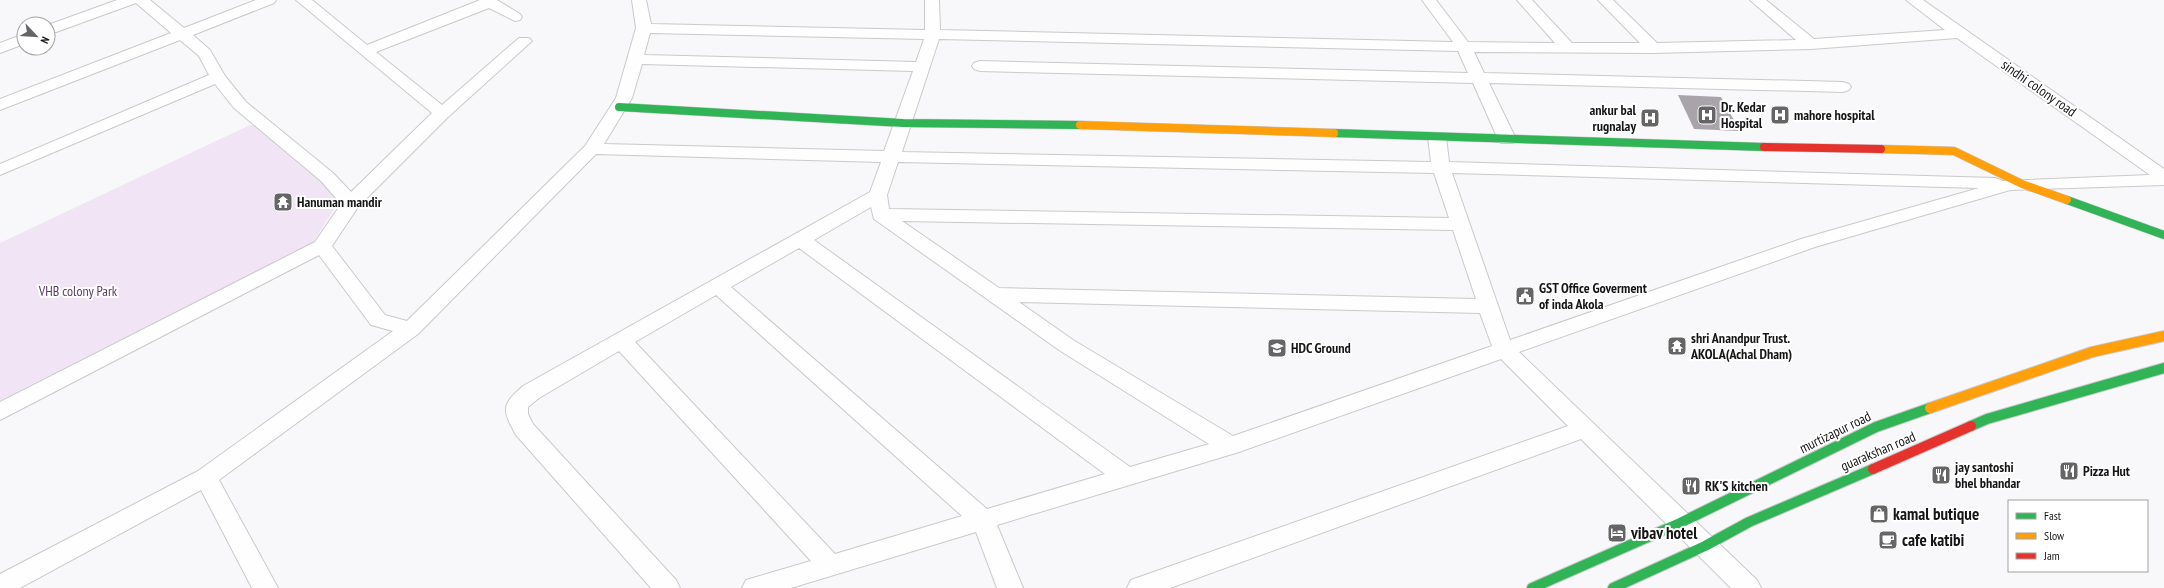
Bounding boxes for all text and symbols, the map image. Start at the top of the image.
north arrow [16,16,56,56]
text: N [37,35,53,46]
street label: sindhi colony road [1998,55,2080,121]
place label: Dr. Kedar Hospital [1721,98,1767,132]
place label: ankur bal rugnalay [1590,101,1637,135]
hospital icon: Dr. Kedar Hospital [1696,104,1718,126]
hospital icon: mahore hospital [1769,104,1791,126]
place label: mahore hospital [1794,106,1875,124]
hospital icon: ankur bal rugnalay [1639,107,1661,129]
temple icon: Hanuman mandir [272,191,294,213]
place label: Hanuman mandir [297,193,383,211]
place label: GST Office Goverment of inda Akola [1539,279,1647,313]
park label: VHB colony Park [38,282,118,300]
public building icon: GST Office Goverment of inda Akola [1514,285,1536,307]
place label: shri Anandpur Trust. AKOLA(Achal Dham) [1690,329,1792,363]
temple icon: shri Anandpur Trust. AKOLA(Achal Dham) [1666,335,1688,357]
school or university icon: HDC Ground [1266,337,1288,359]
place label: HDC Ground [1291,339,1351,357]
street label: murtizapur road [1796,407,1874,457]
street label: guarakshan road [1838,427,1918,475]
place label: jay santoshi bhel bhandar [1954,458,2021,492]
restaurant icon: Pizza Hut [2058,460,2080,482]
place label: Pizza Hut [2083,462,2130,480]
restaurant icon: jay santoshi bhel bhandar [1930,464,1952,486]
restaurant icon: RK'S kitchen [1680,475,1702,497]
place label: RK'S kitchen [1705,477,1768,495]
legend [2008,500,2148,572]
shop icon: kamal butique [1868,503,1890,525]
place label: kamal butique [1893,503,1979,525]
text: Fast [2044,508,2062,523]
hotel icon: vibav hotel [1606,522,1628,544]
place label: vibav hotel [1630,522,1698,544]
text: Slow [2044,528,2065,543]
cafe icon: cafe katibi [1877,529,1899,551]
place label: cafe katibi [1902,529,1965,551]
text: Jam [2043,548,2060,563]

